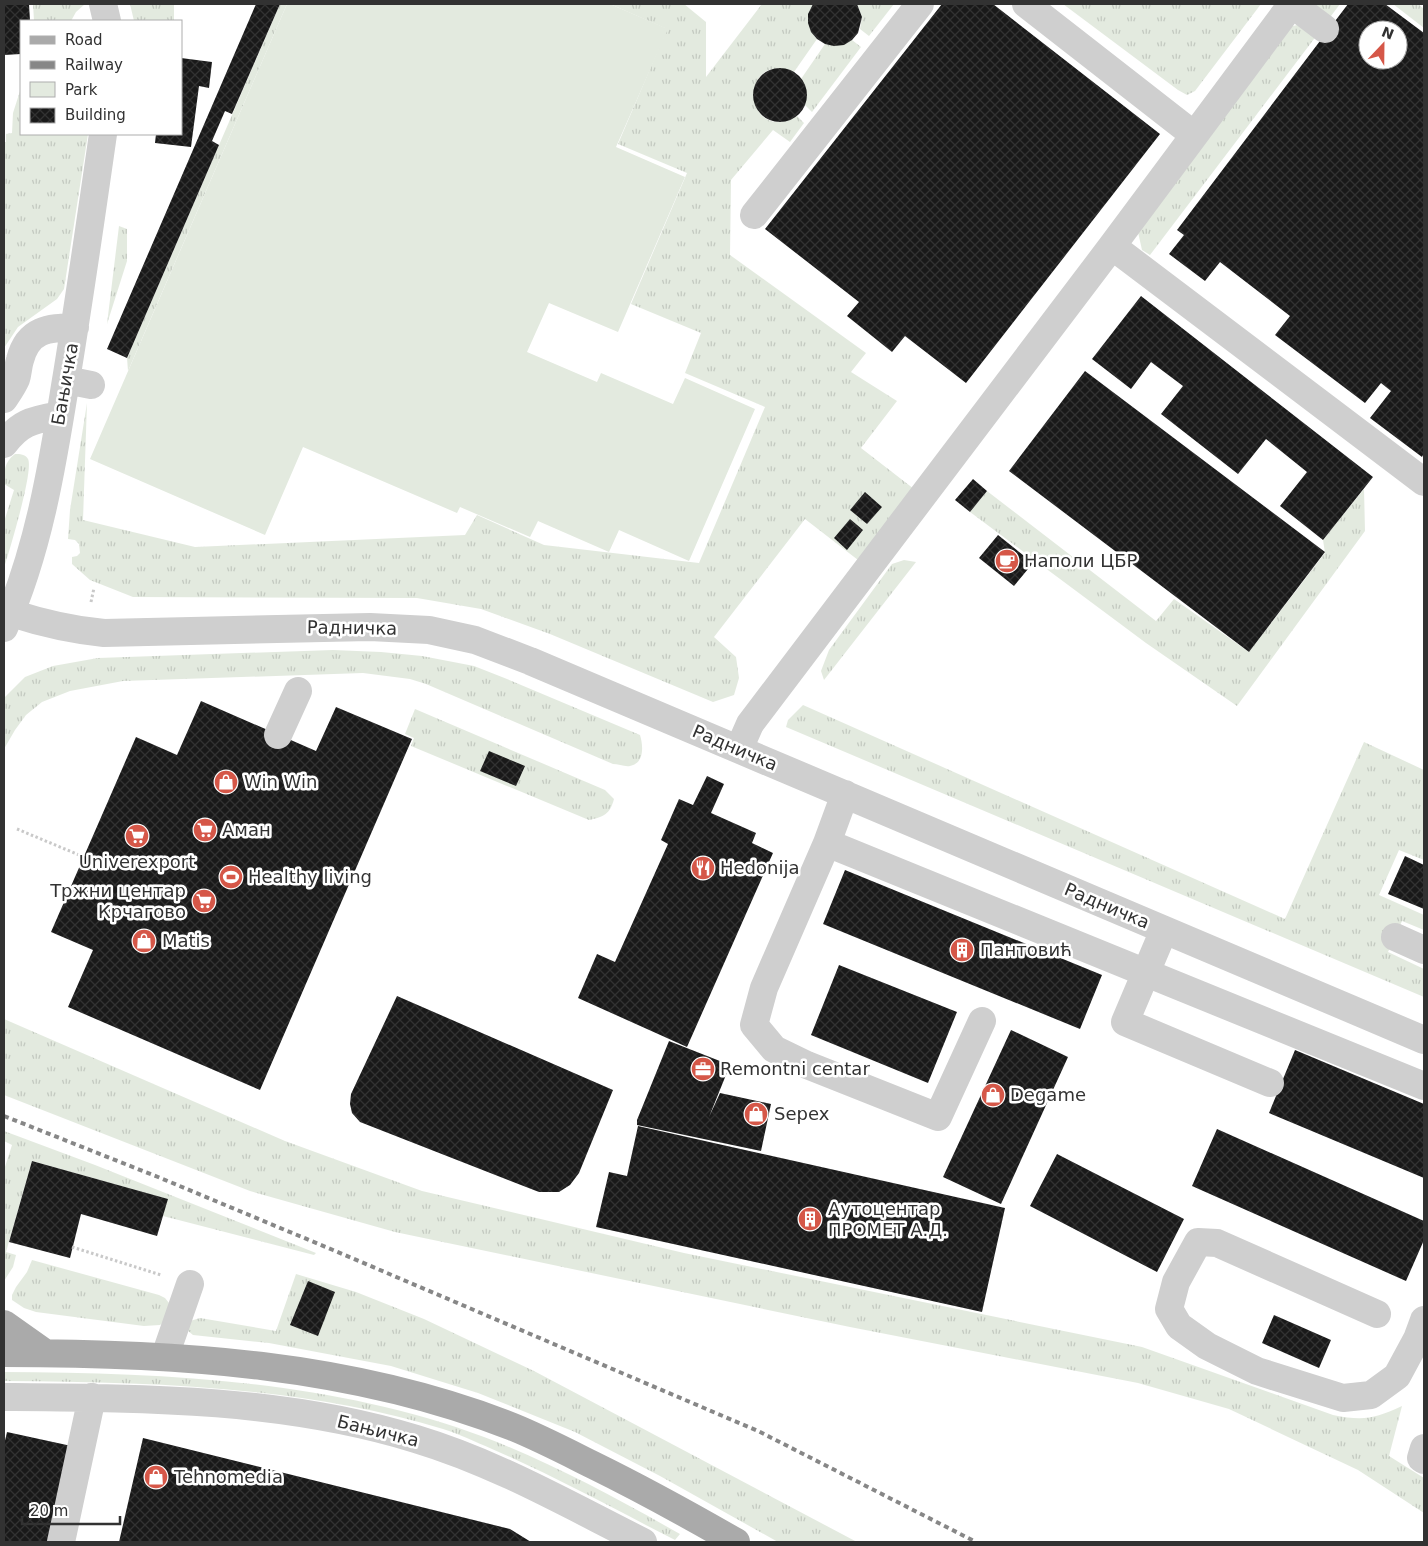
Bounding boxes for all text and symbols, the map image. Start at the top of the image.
legend [20,20,182,135]
north arrow [1358,20,1408,70]
text: N [1379,23,1396,43]
text: Road [65,31,103,49]
text: Railway [65,56,123,74]
text: Park [65,81,98,99]
text: Building [65,106,126,124]
street label: Бањичка [47,341,82,427]
cafe icon: Наполи ЦБР [994,548,1020,574]
place label: Наполи ЦБР [1024,550,1138,571]
street label: Радничка [307,616,397,639]
street label: Радничка [690,720,781,775]
shop icon: Win Win [213,769,239,795]
place label: Win Win [244,771,317,792]
supermarket icon: Аман [192,817,218,843]
place label: Аман [222,819,271,840]
supermarket icon: Univerexport [124,823,150,849]
place label: Univerexport [79,851,195,872]
restaurant icon: Hedonija [690,855,716,881]
place label: Hedonija [720,857,800,878]
sports icon: Healthy living [218,864,244,890]
place label: Healthy living [248,866,372,887]
street label: Радничка [1062,878,1153,933]
place label: Тржни центар Крчагово [49,880,186,922]
supermarket icon: Тржни центар Крчагово [191,888,217,914]
shop icon: Matis [131,928,157,954]
place label: Matis [162,930,210,951]
building icon: Пантовић [949,937,975,963]
place label: Пантовић [980,939,1072,960]
office icon: Remontni centar [690,1056,716,1082]
place label: Remontni centar [720,1058,870,1079]
shop icon: Degame [980,1082,1006,1108]
place label: Degame [1010,1084,1086,1105]
shop icon: Sepex [743,1101,769,1127]
place label: Sepex [774,1103,830,1124]
place label: Аутоцентар ПРОМЕТ А.Д. [828,1198,948,1240]
building icon: Аутоцентар ПРОМЕТ А.Д. [797,1206,823,1232]
street label: Бањичка [335,1410,421,1451]
shop icon: Tehnomedia [143,1464,169,1490]
place label: Tehnomedia [173,1466,283,1487]
scale bar [22,1494,120,1526]
text: 20 m [30,1502,68,1520]

